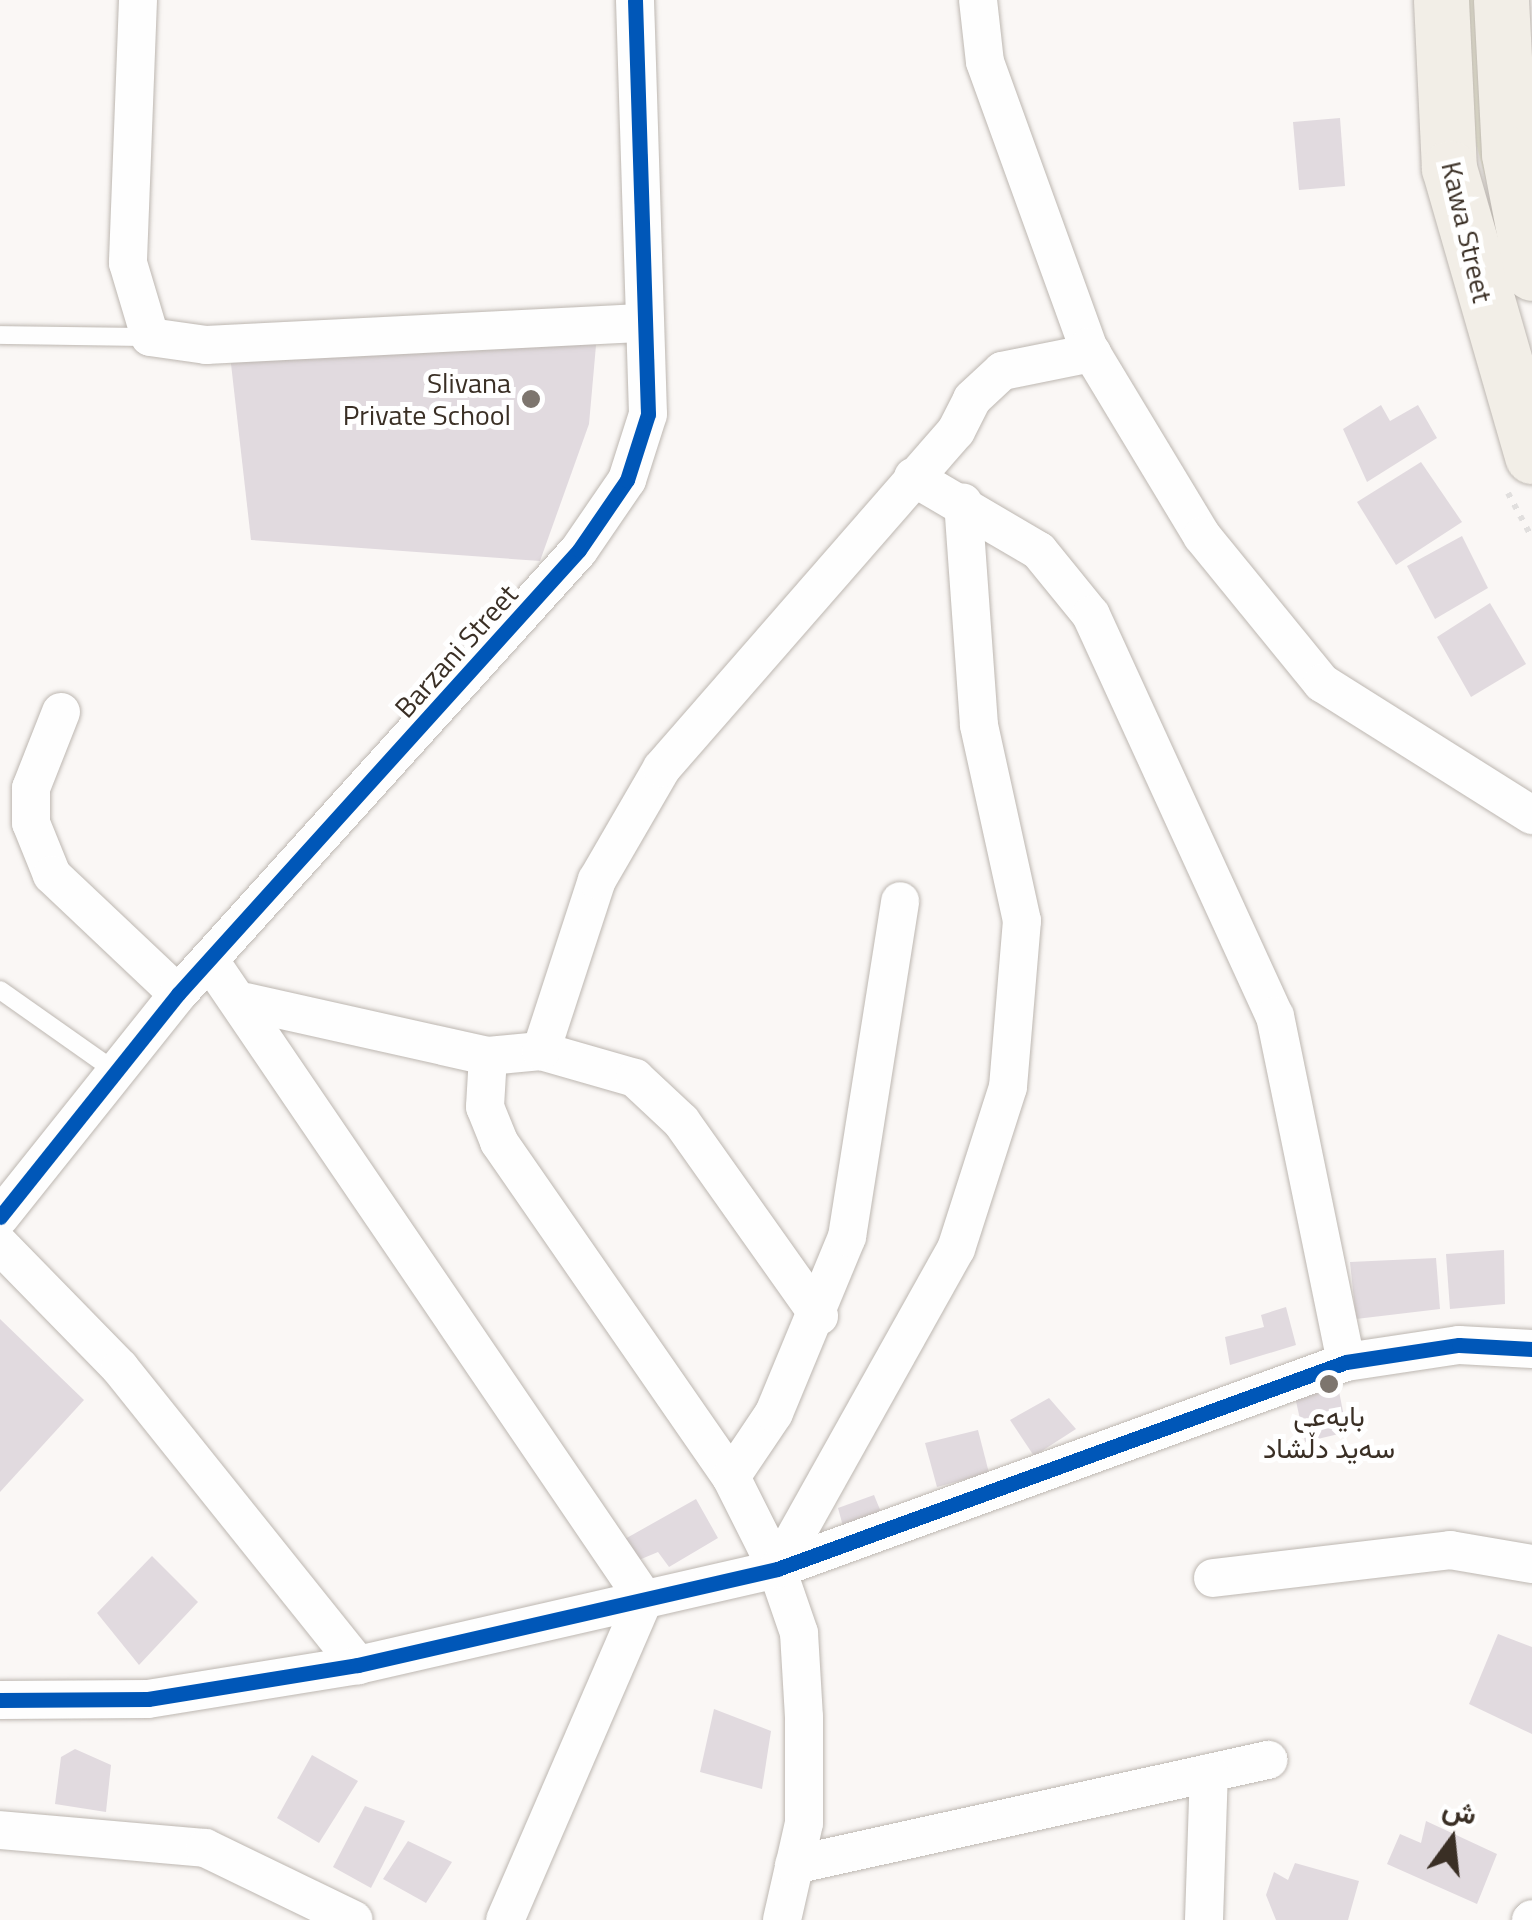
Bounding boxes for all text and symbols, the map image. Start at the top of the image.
street label: Kawa Street [1434,158,1500,306]
place label: Slivana Private School [343,366,511,432]
marker: Slivana Private School [520,388,542,410]
street label: Barzani Street [388,578,524,724]
marker: بایەعی سەید دڵشاد [1318,1373,1340,1395]
place label: بایەعی سەید دڵشاد [1263,1399,1395,1465]
text: ش [1438,1785,1482,1836]
north arrow [1402,1790,1502,1890]

